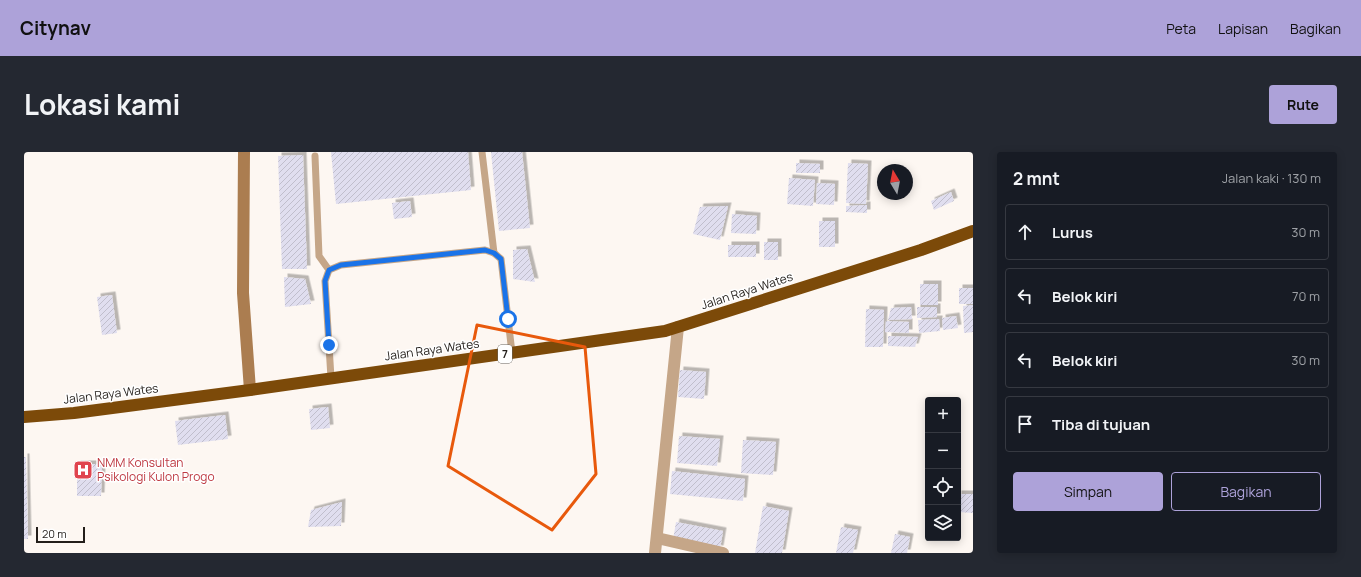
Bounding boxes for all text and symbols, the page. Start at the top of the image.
text: Citynav [20,15,91,41]
text: Peta [1166,19,1196,38]
text: Lapisan [1218,19,1268,38]
text: Bagikan [1290,19,1341,38]
text: Lokasi kami [24,85,180,123]
button: Rute [1269,85,1337,124]
north arrow [877,164,913,200]
text: 2 mnt [1013,167,1060,190]
text: Jalan kaki · 130 m [1222,169,1321,187]
icon: ahead [1014,221,1036,243]
text: Lurus [1052,222,1093,243]
text: 30 m [1291,223,1320,241]
street label: Jalan Raya Wates [699,268,795,313]
icon: left [1014,285,1036,307]
text: Belok kiri [1052,286,1118,307]
text: 70 m [1292,287,1320,305]
route start [499,310,517,328]
street label: Jalan Raya Wates [383,334,480,365]
route end [320,336,338,354]
road number: 7 [498,345,512,363]
icon: left [1014,349,1036,371]
text: Belok kiri [1052,350,1118,371]
text: 30 m [1291,351,1320,369]
street label: Jalan Raya Wates [63,379,159,408]
map controls [925,397,961,541]
button: + [925,397,961,433]
icon: arrive [1014,413,1036,435]
text: Tiba di tujuan [1052,414,1150,435]
button: − [925,433,961,469]
place label: NMM Konsultan Psikologi Kulon Progo [97,454,215,485]
hospital icon: NMM Konsultan Psikologi Kulon Progo [72,459,94,481]
button: locate [925,469,961,505]
button: Simpan [1013,472,1163,511]
button: Bagikan [1171,472,1321,511]
button: layers [925,505,961,541]
scale bar [36,525,85,544]
text: 20 m [42,526,67,541]

